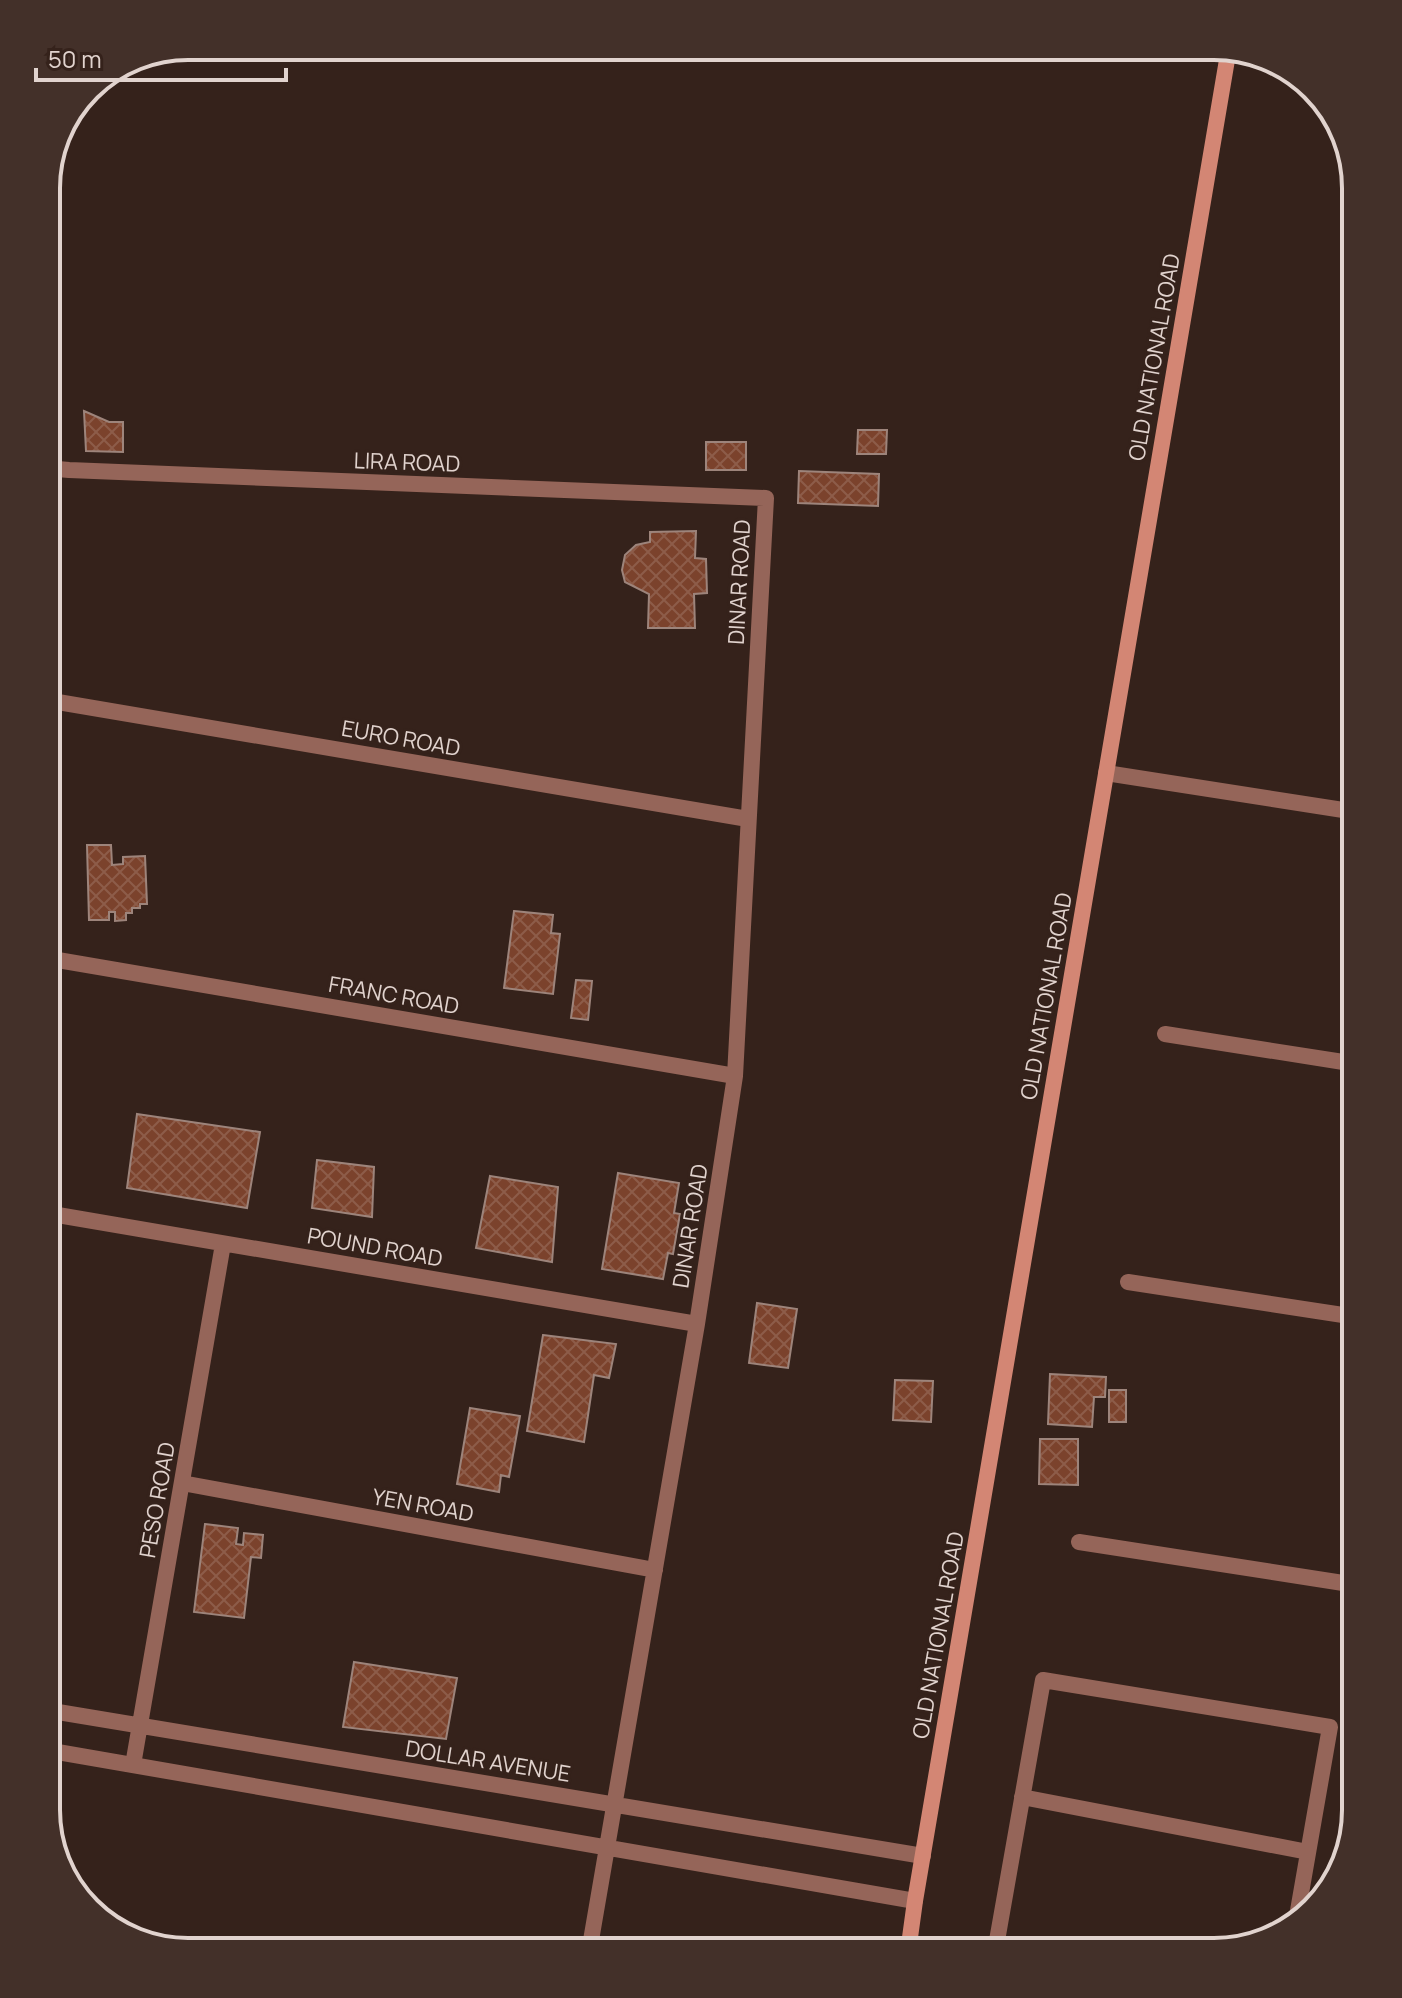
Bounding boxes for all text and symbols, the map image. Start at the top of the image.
scale bar [36,32,286,82]
text: 50 m [48,42,102,75]
street label: OLD NATIONAL ROAD [1121,251,1187,463]
street label: LIRA ROAD [353,445,461,479]
street label: DINAR ROAD [721,519,757,645]
street label: EURO ROAD [339,713,463,763]
street label: OLD NATIONAL ROAD [1013,890,1079,1102]
street label: FRANC ROAD [326,969,462,1021]
street label: DINAR ROAD [665,1162,715,1290]
street label: POUND ROAD [305,1220,445,1274]
street label: PESO ROAD [132,1440,182,1560]
street label: YEN ROAD [370,1481,476,1529]
street label: OLD NATIONAL ROAD [905,1529,971,1741]
street label: DOLLAR AVENUE [403,1733,573,1789]

